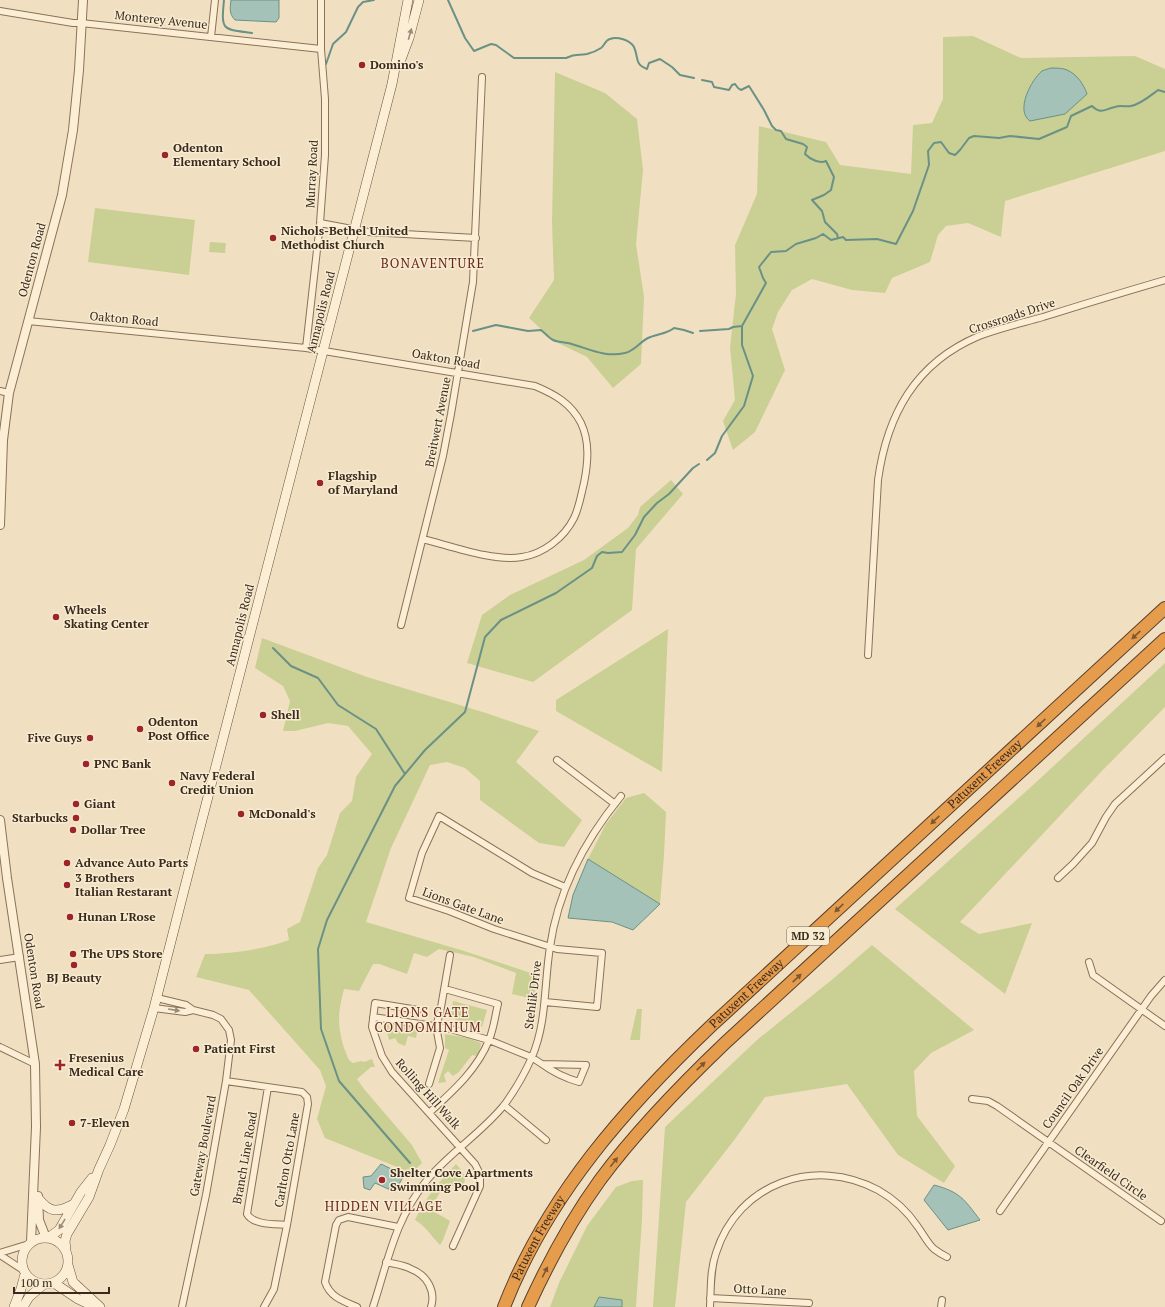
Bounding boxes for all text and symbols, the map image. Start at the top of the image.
street label: Monterey Avenue [114,7,208,32]
one-way arrow [407,28,413,40]
place label: Domino's [370,57,424,72]
marker: Domino's [357,60,367,70]
street label: Murray Road [302,139,321,208]
place label: Odenton Elementary School [173,140,281,169]
marker: Odenton Elementary School [160,150,170,160]
street label: Odenton Road [14,221,49,299]
place label: Nichols-Bethel United Methodist Church [281,223,409,252]
marker: Nichols-Bethel United Methodist Church [268,233,278,243]
district label: BONAVENTURE [381,254,485,272]
street label: Annapolis Road [303,269,338,354]
street label: Crossroads Drive [967,294,1057,337]
street label: Oakton Road [89,308,159,329]
street label: Oakton Road [411,345,482,372]
street label: Breitwert Avenue [421,375,454,468]
place label: Flagship of Maryland [328,468,399,497]
marker: Flagship of Maryland [315,478,325,488]
street label: Annapolis Road [222,582,257,667]
place label: Wheels Skating Center [64,602,150,631]
marker: Wheels Skating Center [51,612,61,622]
one-way arrow [1131,630,1141,639]
place label: Shell [271,707,300,722]
marker: Shell [258,710,268,720]
place label: Odenton Post Office [148,714,210,743]
one-way arrow [1035,718,1046,727]
marker: Odenton Post Office [135,724,145,734]
place label: Five Guys [27,730,83,745]
marker: Five Guys [85,733,95,743]
street label: Patuxent Freeway [944,735,1025,811]
place label: PNC Bank [94,756,151,771]
marker: PNC Bank [81,759,91,769]
place label: Navy Federal Credit Union [180,768,255,797]
marker: Navy Federal Credit Union [167,778,177,788]
place label: Giant [84,796,116,811]
marker: Giant [71,799,81,809]
place label: McDonald's [249,806,316,821]
marker: McDonald's [236,809,246,819]
place label: Starbucks [12,810,69,825]
marker: Starbucks [71,813,81,823]
one-way arrow [930,815,939,824]
place label: Dollar Tree [81,822,146,837]
marker: Dollar Tree [68,825,78,835]
place label: Advance Auto Parts [75,855,189,870]
marker: Advance Auto Parts [62,858,72,868]
place label: 3 Brothers Italian Restarant [75,870,173,899]
marker: 3 Brothers Italian Restarant [62,880,72,890]
street label: Lions Gate Lane [420,884,506,927]
one-way arrow [834,903,844,913]
place label: Hunan L'Rose [78,909,156,924]
marker: Hunan L'Rose [65,912,75,922]
road number: MD 32 [787,927,829,945]
street label: Odenton Road [21,932,48,1010]
place label: The UPS Store [81,946,163,961]
marker: The UPS Store [68,949,78,959]
street label: Patuxent Freeway [706,955,787,1031]
marker: BJ Beauty [69,960,79,970]
street label: Stehlik Drive [521,960,544,1030]
place label: BJ Beauty [47,970,102,985]
one-way arrow [792,973,802,982]
district label: LIONS GATE CONDOMINIUM [375,1003,481,1036]
one-way arrow [168,1007,180,1013]
place label: Patient First [204,1041,276,1056]
marker: Patient First [191,1044,201,1054]
street label: Council Oak Drive [1039,1044,1106,1132]
place label: Fresenius Medical Care [69,1050,144,1079]
street label: Rolling Hill Walk [393,1055,465,1133]
marker: Fresenius Medical Care [54,1059,66,1071]
one-way arrow [696,1061,706,1071]
street label: Gateway Boulevard [186,1094,219,1198]
street label: Branch Line Road [229,1110,260,1205]
street label: Carlton Otto Lane [271,1111,302,1209]
place label: 7-Eleven [80,1115,130,1130]
marker: 7-Eleven [67,1118,77,1128]
street label: Clearfield Circle [1072,1142,1151,1203]
one-way arrow [610,1156,618,1167]
place label: Shelter Cove Apartments Swimming Pool [390,1165,534,1194]
marker: Shelter Cove Apartments Swimming Pool [377,1175,387,1185]
street label: Patuxent Freeway [508,1192,568,1283]
district label: HIDDEN VILLAGE [325,1197,443,1215]
one-way arrow [58,1219,66,1229]
one-way arrow [542,1266,548,1277]
scale bar [14,1269,109,1295]
text: 100 m [20,1275,53,1290]
street label: Otto Lane [733,1281,787,1298]

